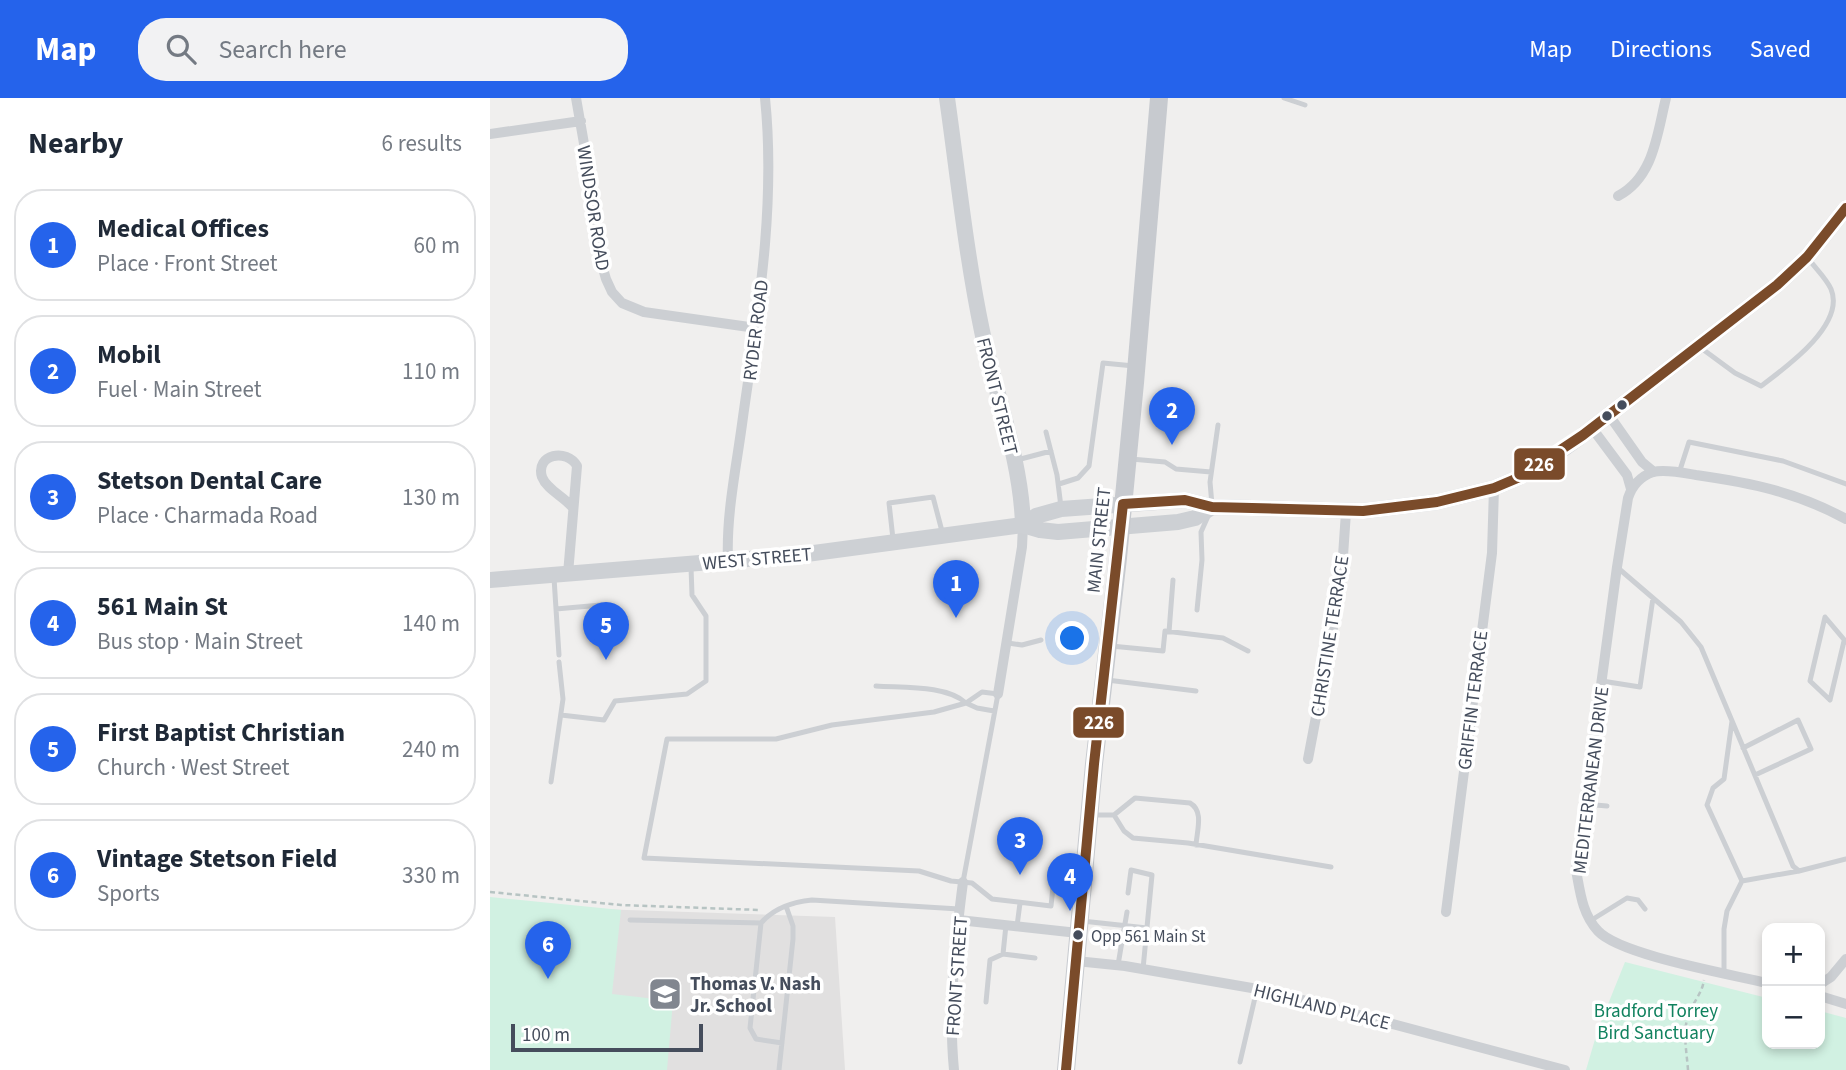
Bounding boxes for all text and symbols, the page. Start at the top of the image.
search box [138,18,628,81]
text: Map [35,26,96,73]
icon: search [162,30,200,68]
text: Search here [218,31,347,68]
text: Map [1529,32,1572,67]
text: Directions [1610,32,1712,67]
text: Saved [1750,32,1811,67]
text: Nearby [28,122,123,165]
text: 6 results [382,127,462,160]
street label: WINDSOR ROAD [569,144,616,273]
text: Medical Offices [97,210,269,247]
text: 1 [47,229,59,262]
text: 60 m [413,229,460,262]
text: Place · Front Street [97,247,278,280]
street label: RYDER ROAD [737,278,776,382]
street label: FRONT STREET [969,335,1024,458]
text: Mobil [97,336,161,373]
text: 2 [47,355,59,388]
text: 110 m [402,355,460,388]
text: Fuel · Main Street [97,373,261,406]
pin: 2 [1149,387,1195,445]
unlabelled marker [1615,398,1629,412]
unlabelled marker [1600,409,1614,423]
line badge: 226 [1513,447,1566,481]
text: 226 [1524,452,1554,479]
text: Stetson Dental Care [97,462,322,499]
text: 3 [47,481,59,514]
text: 130 m [402,481,460,514]
street label: MAIN STREET [1081,486,1118,594]
text: Place · Charmada Road [97,499,318,532]
street label: WEST STREET [701,541,813,578]
street label: CHRISTINE TERRACE [1304,554,1357,719]
pin: 1 [933,560,979,618]
text: 561 Main St [97,588,228,625]
pin: 5 [583,602,629,660]
text: 4 [47,607,59,640]
text: 140 m [402,607,460,640]
your location [1055,621,1089,655]
text: Bus stop · Main Street [97,625,303,658]
street label: GRIFFIN TERRACE [1452,629,1495,771]
street label: MEDITERRANEAN DRIVE [1567,685,1616,875]
line badge: 226 [1072,706,1125,739]
text: 226 [1084,710,1114,737]
text: First Baptist Christian [97,714,345,751]
text: 5 [47,733,59,766]
text: 240 m [402,733,460,766]
text: Church · West Street [97,751,290,784]
pin: 3 [997,817,1043,875]
text: Vintage Stetson Field [97,840,337,877]
pin: 4 [1047,853,1093,911]
text: 6 [47,859,59,892]
text: 330 m [402,859,460,892]
text: Sports [97,877,160,910]
street label: FRONT STREET [940,915,975,1037]
pin: 6 [525,921,571,979]
map controls [1762,923,1825,1049]
button: + [1762,923,1825,986]
place label: Opp 561 Main St [1091,925,1206,949]
marker: Opp 561 Main St [1071,928,1085,942]
place label: Thomas V. Nash Jr. School [690,971,821,1020]
school or university icon: Thomas V. Nash Jr. School [646,975,684,1013]
street label: HIGHLAND PLACE [1250,977,1393,1037]
button: − [1762,986,1825,1049]
park label: Bradford Torrey Bird Sanctuary [1594,998,1718,1047]
scale bar [511,1021,704,1053]
text: 100 m [522,1022,570,1049]

